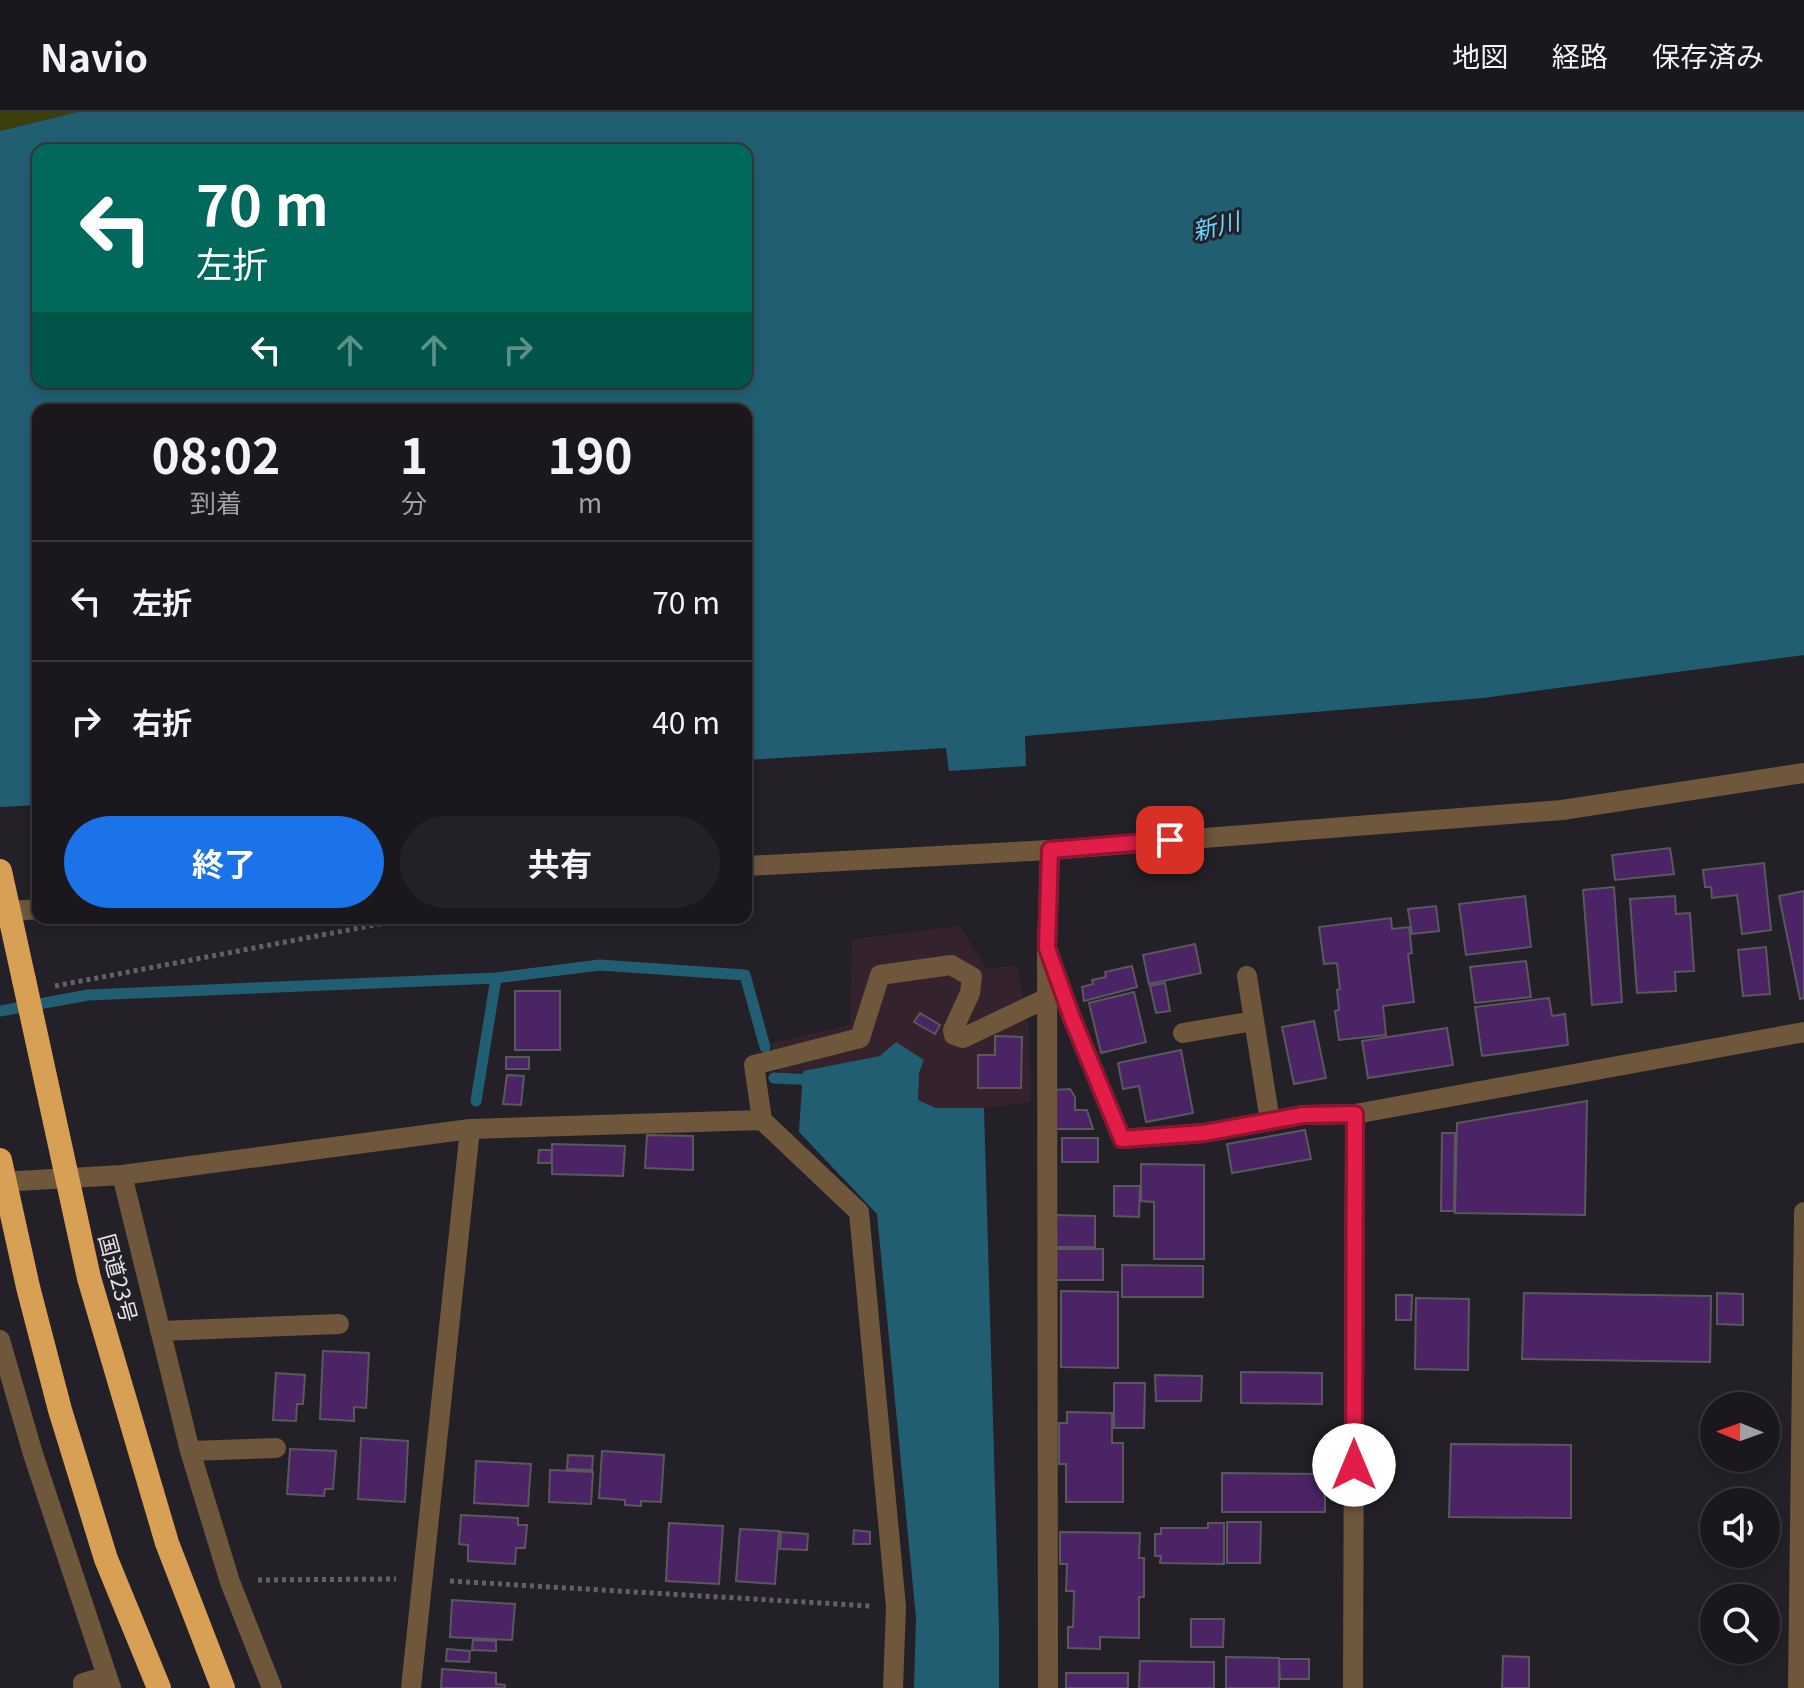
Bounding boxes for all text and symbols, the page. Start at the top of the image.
text: Navio [40,28,148,83]
text: 地図 [1452,35,1508,75]
text: 経路 [1552,35,1608,75]
text: 保存済み [1652,35,1764,75]
text: 70 m [196,161,329,242]
icon: left [64,176,168,280]
water label: 新川 [1188,201,1246,247]
text: 左折 [196,236,268,288]
icon: left [244,328,288,372]
icon: ahead [328,328,372,372]
icon: ahead [412,328,456,372]
icon: right [496,328,540,372]
text: 08:02 [151,418,280,488]
text: 1 [400,418,428,488]
text: 190 [548,418,633,488]
text: 到着 [190,483,242,520]
text: 分 [401,483,427,520]
text: m [578,483,602,520]
icon: left [64,579,108,623]
text: 左折 [132,579,192,623]
text: 70 m [652,579,720,623]
icon: right [64,699,108,743]
text: 右折 [132,699,192,743]
text: 40 m [652,699,720,743]
pin [1136,806,1204,874]
button: 終了 [64,816,384,908]
button: 共有 [400,816,720,908]
icon: arrive [1148,818,1192,862]
street label: 国道23号 [93,1230,147,1325]
north arrow [1700,1392,1780,1472]
map controls [1700,1392,1780,1664]
position arrow [1312,1423,1396,1507]
button: sound [1700,1488,1780,1568]
button: search [1700,1584,1780,1664]

